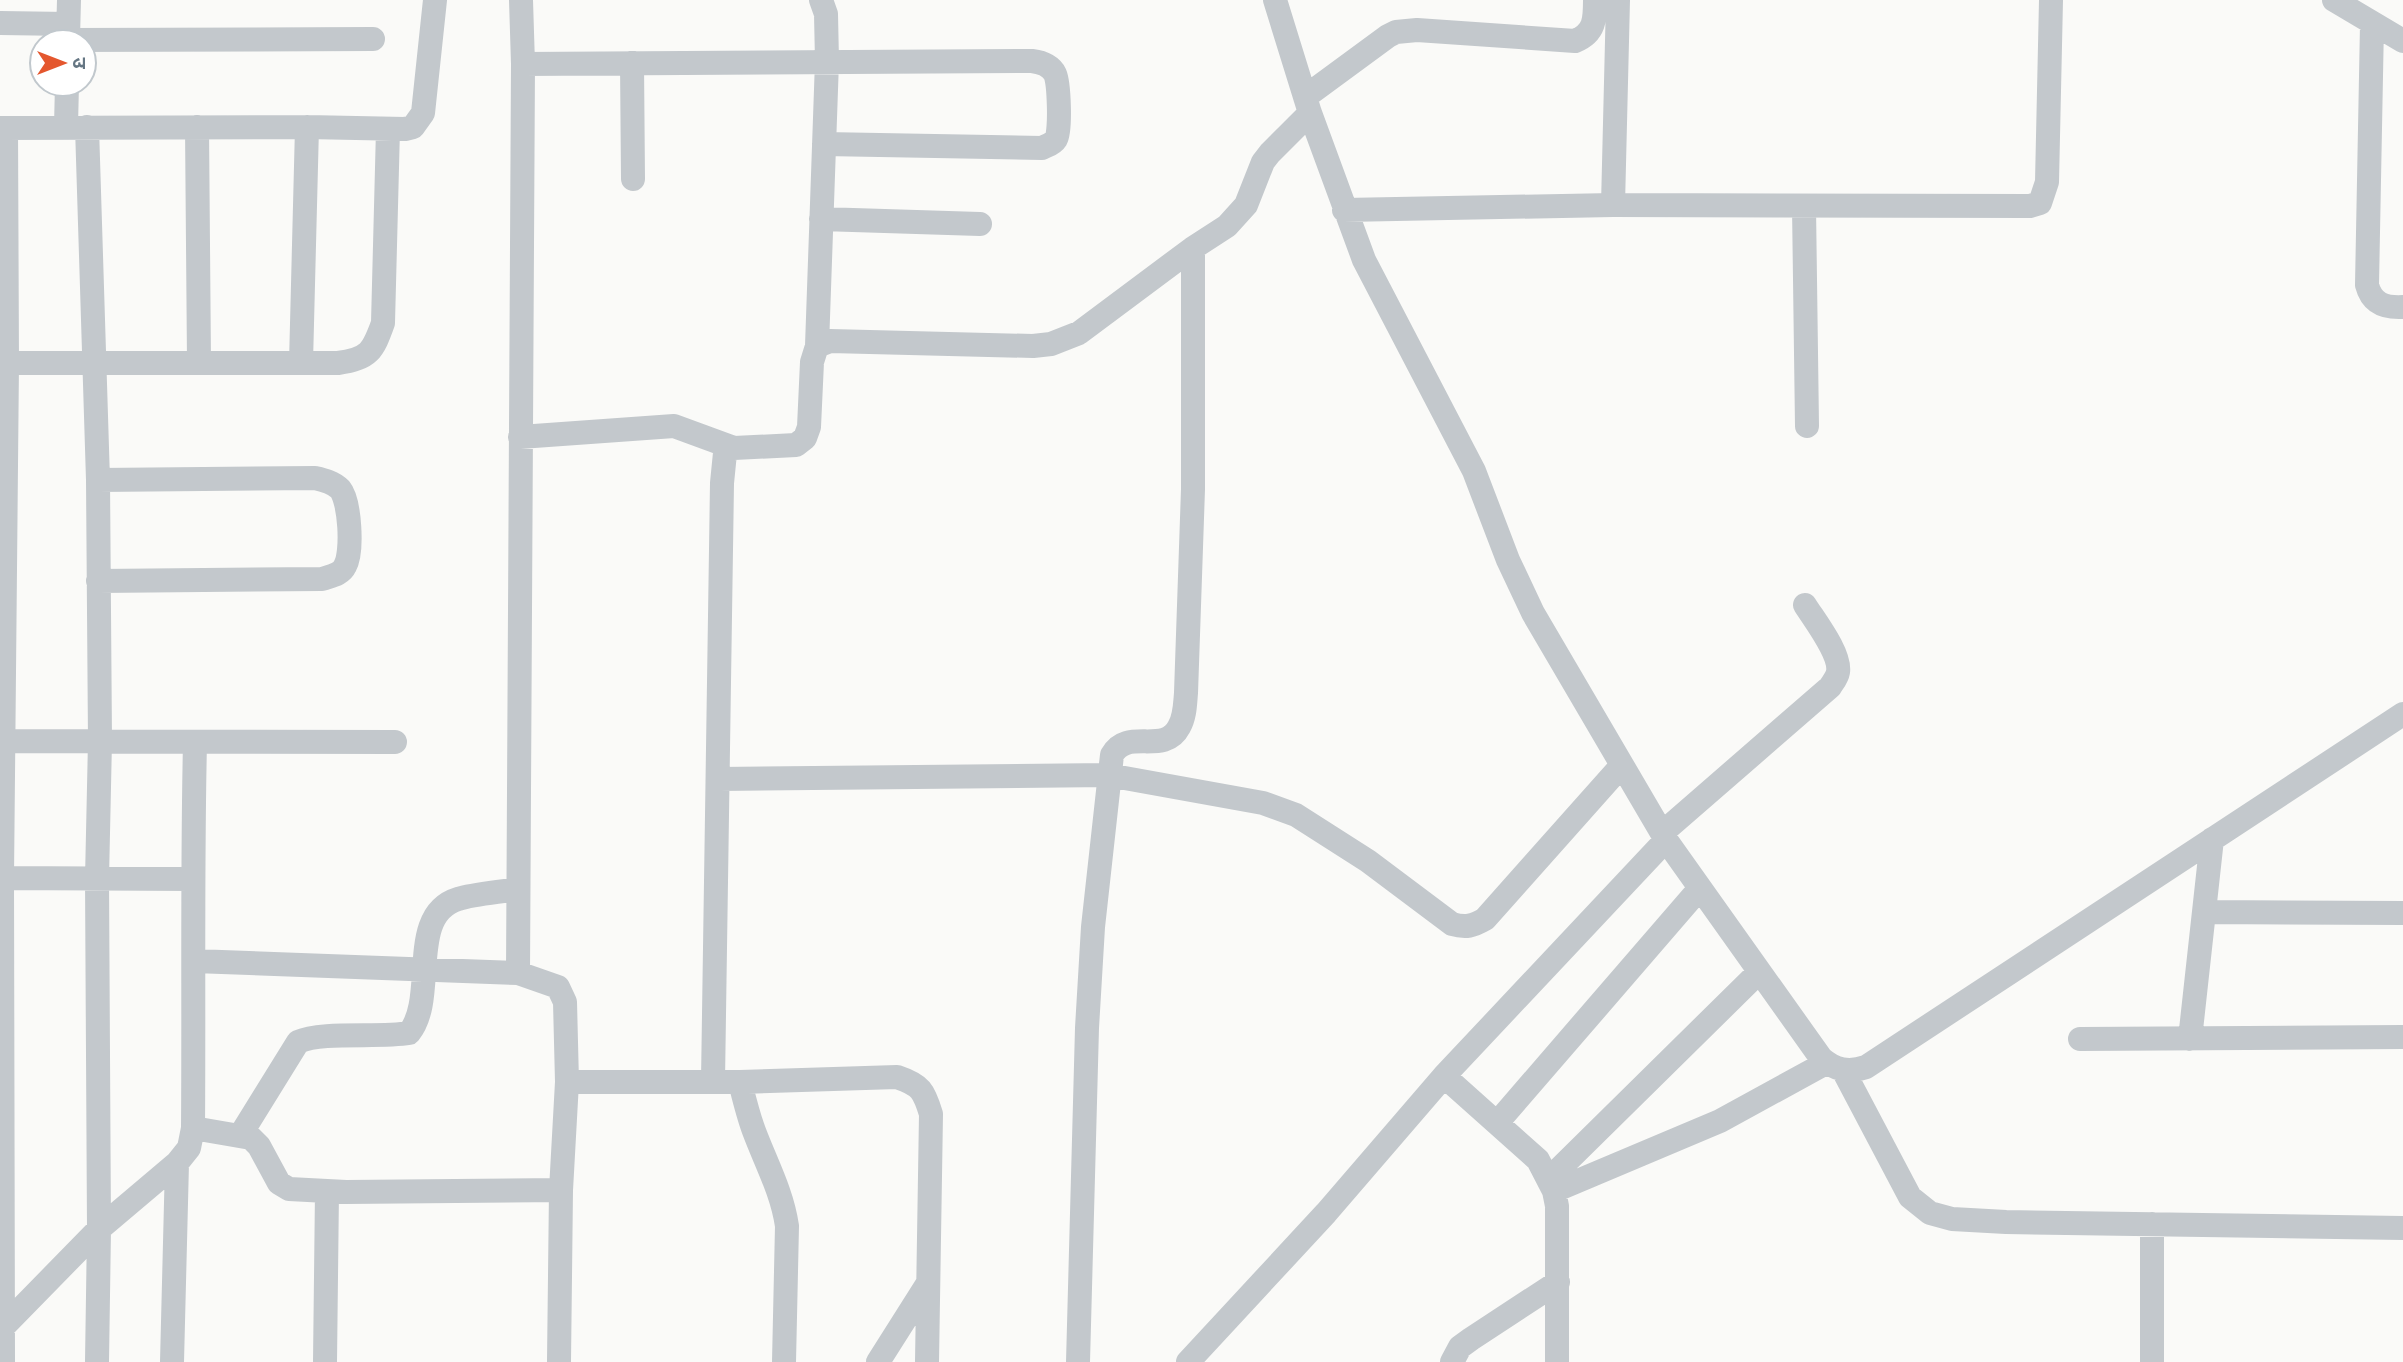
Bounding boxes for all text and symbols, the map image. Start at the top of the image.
north arrow [28,28,98,98]
text: उ [67,57,93,69]

